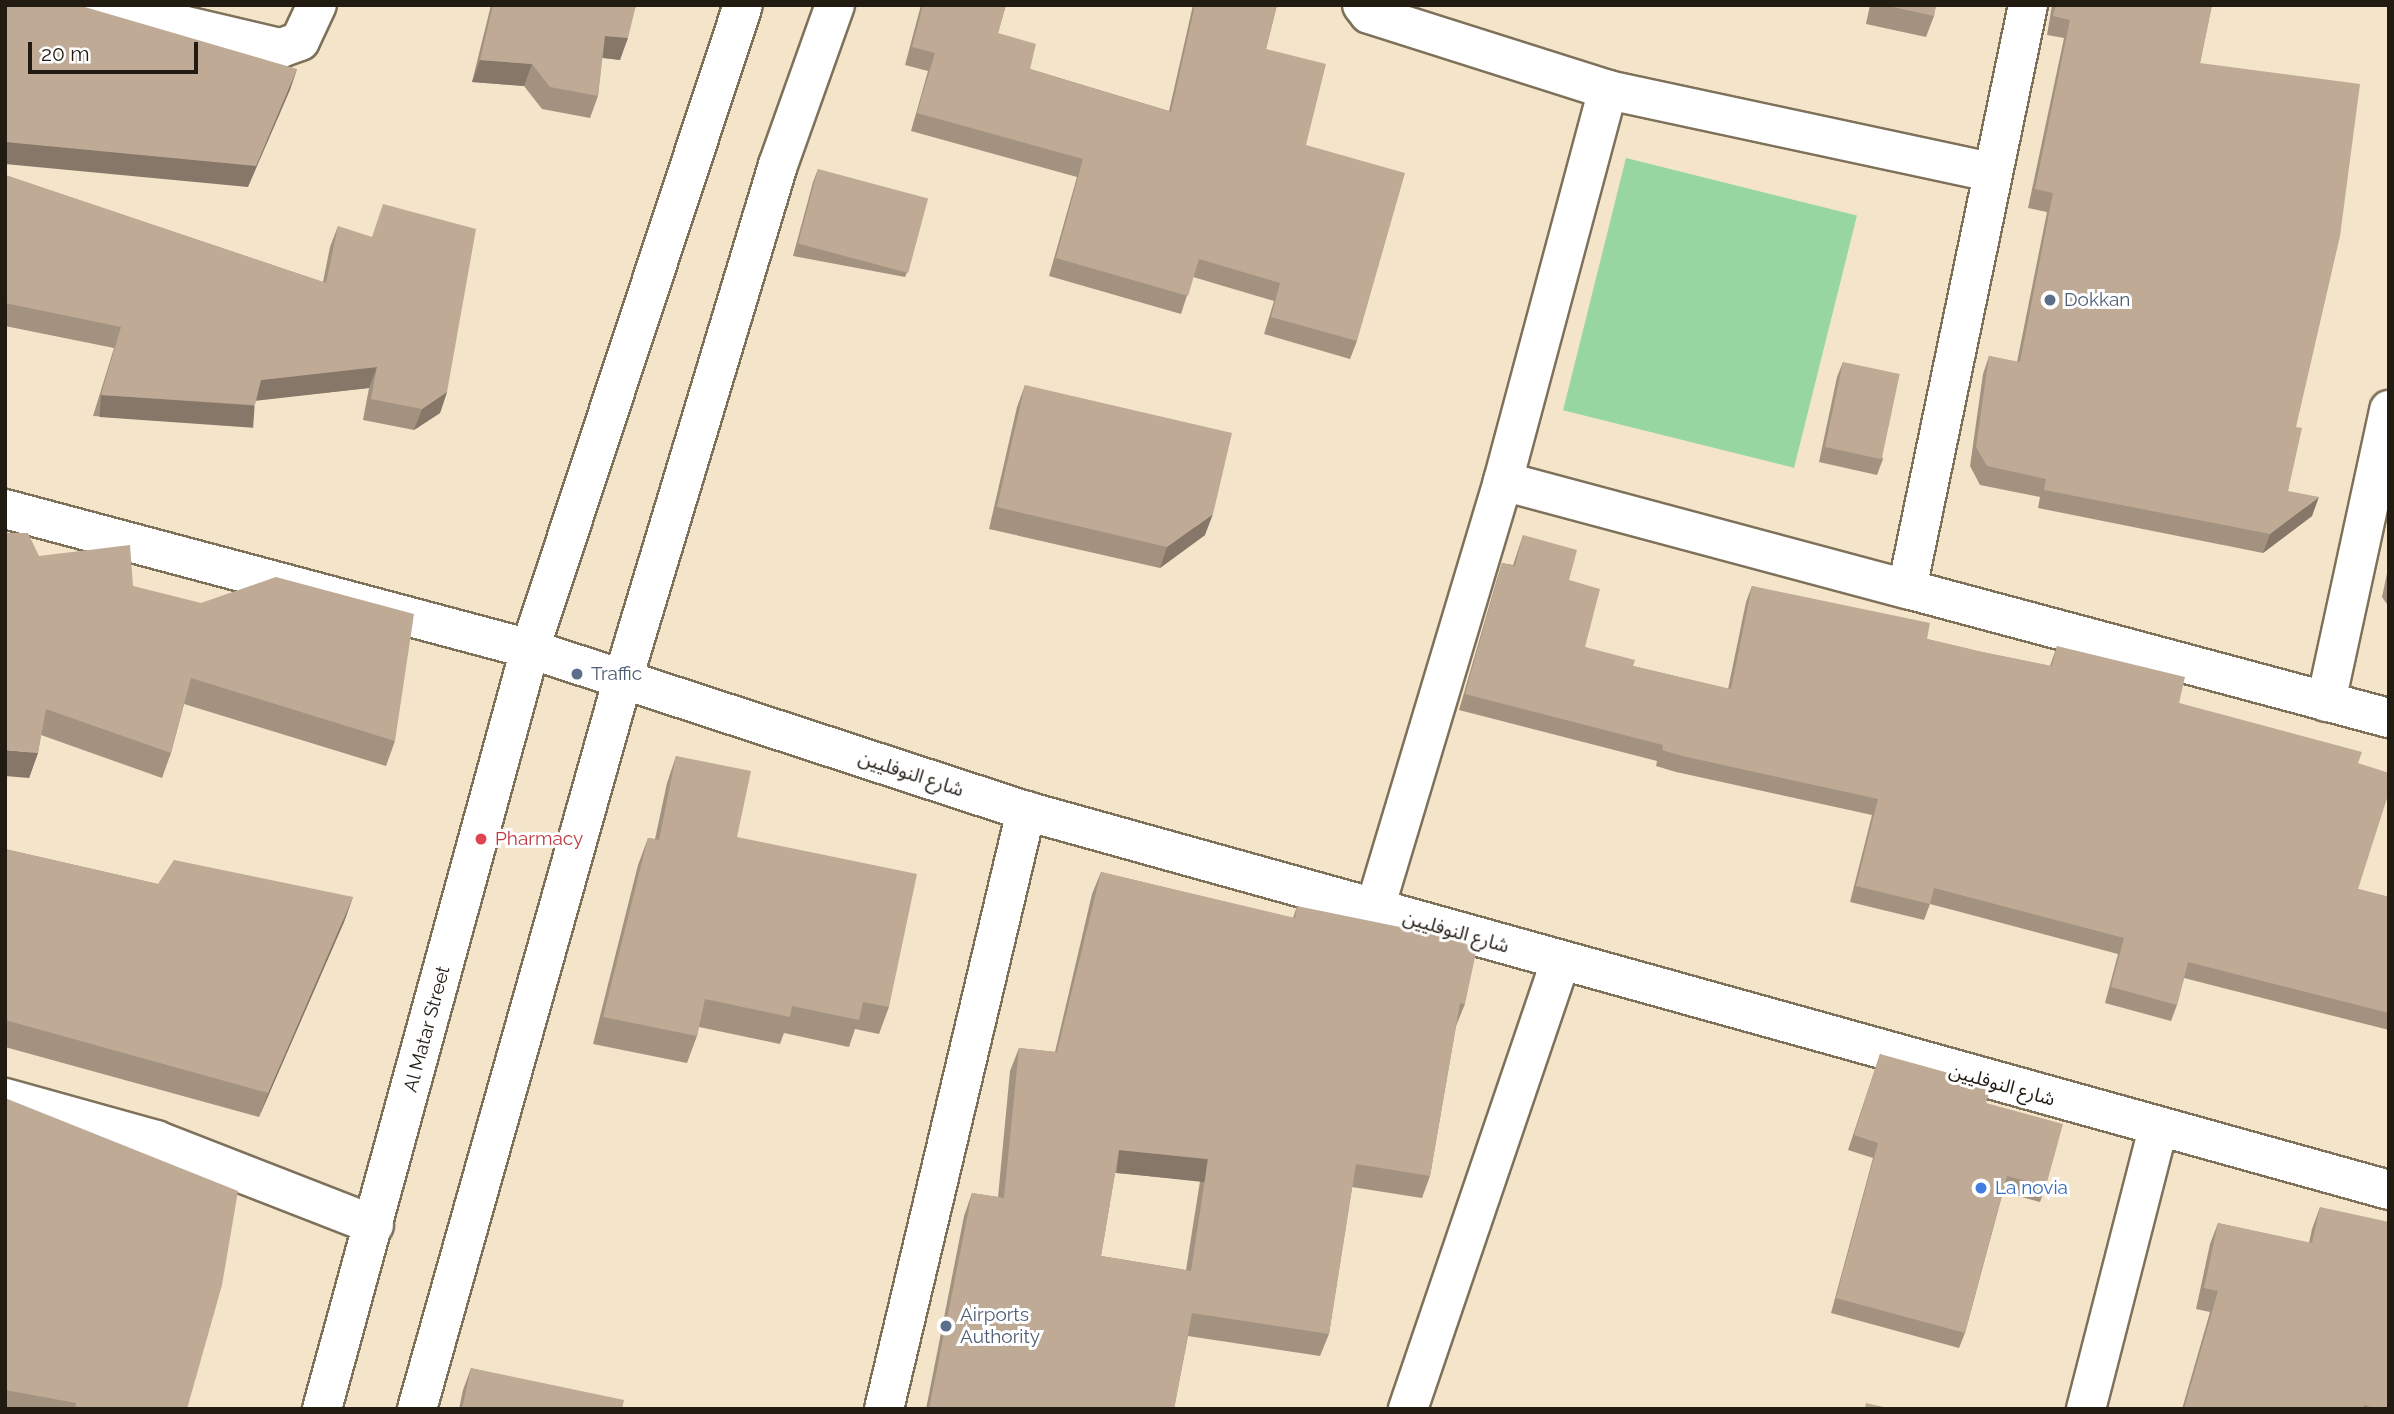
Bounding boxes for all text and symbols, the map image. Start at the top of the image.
scale bar [32,28,201,72]
text: 20 m [41,41,89,66]
place label: Dokkan [2064,289,2130,311]
marker: Dokkan [2042,292,2058,308]
place label: Traffic [591,663,642,685]
marker: Traffic [569,666,585,682]
street label: شارع النوفليين [856,746,966,802]
place label: Pharmacy [495,828,583,850]
marker: Pharmacy [473,831,489,847]
street label: شارع النوفليين [1400,906,1512,958]
street label: Al Matar Street [399,963,455,1095]
street label: شارع النوفليين [1946,1059,2058,1111]
place label: La novia [1995,1177,2068,1199]
marker: La novia [1973,1180,1989,1196]
place label: Airports Authority [960,1304,1040,1348]
marker: Airports Authority [938,1318,954,1334]

